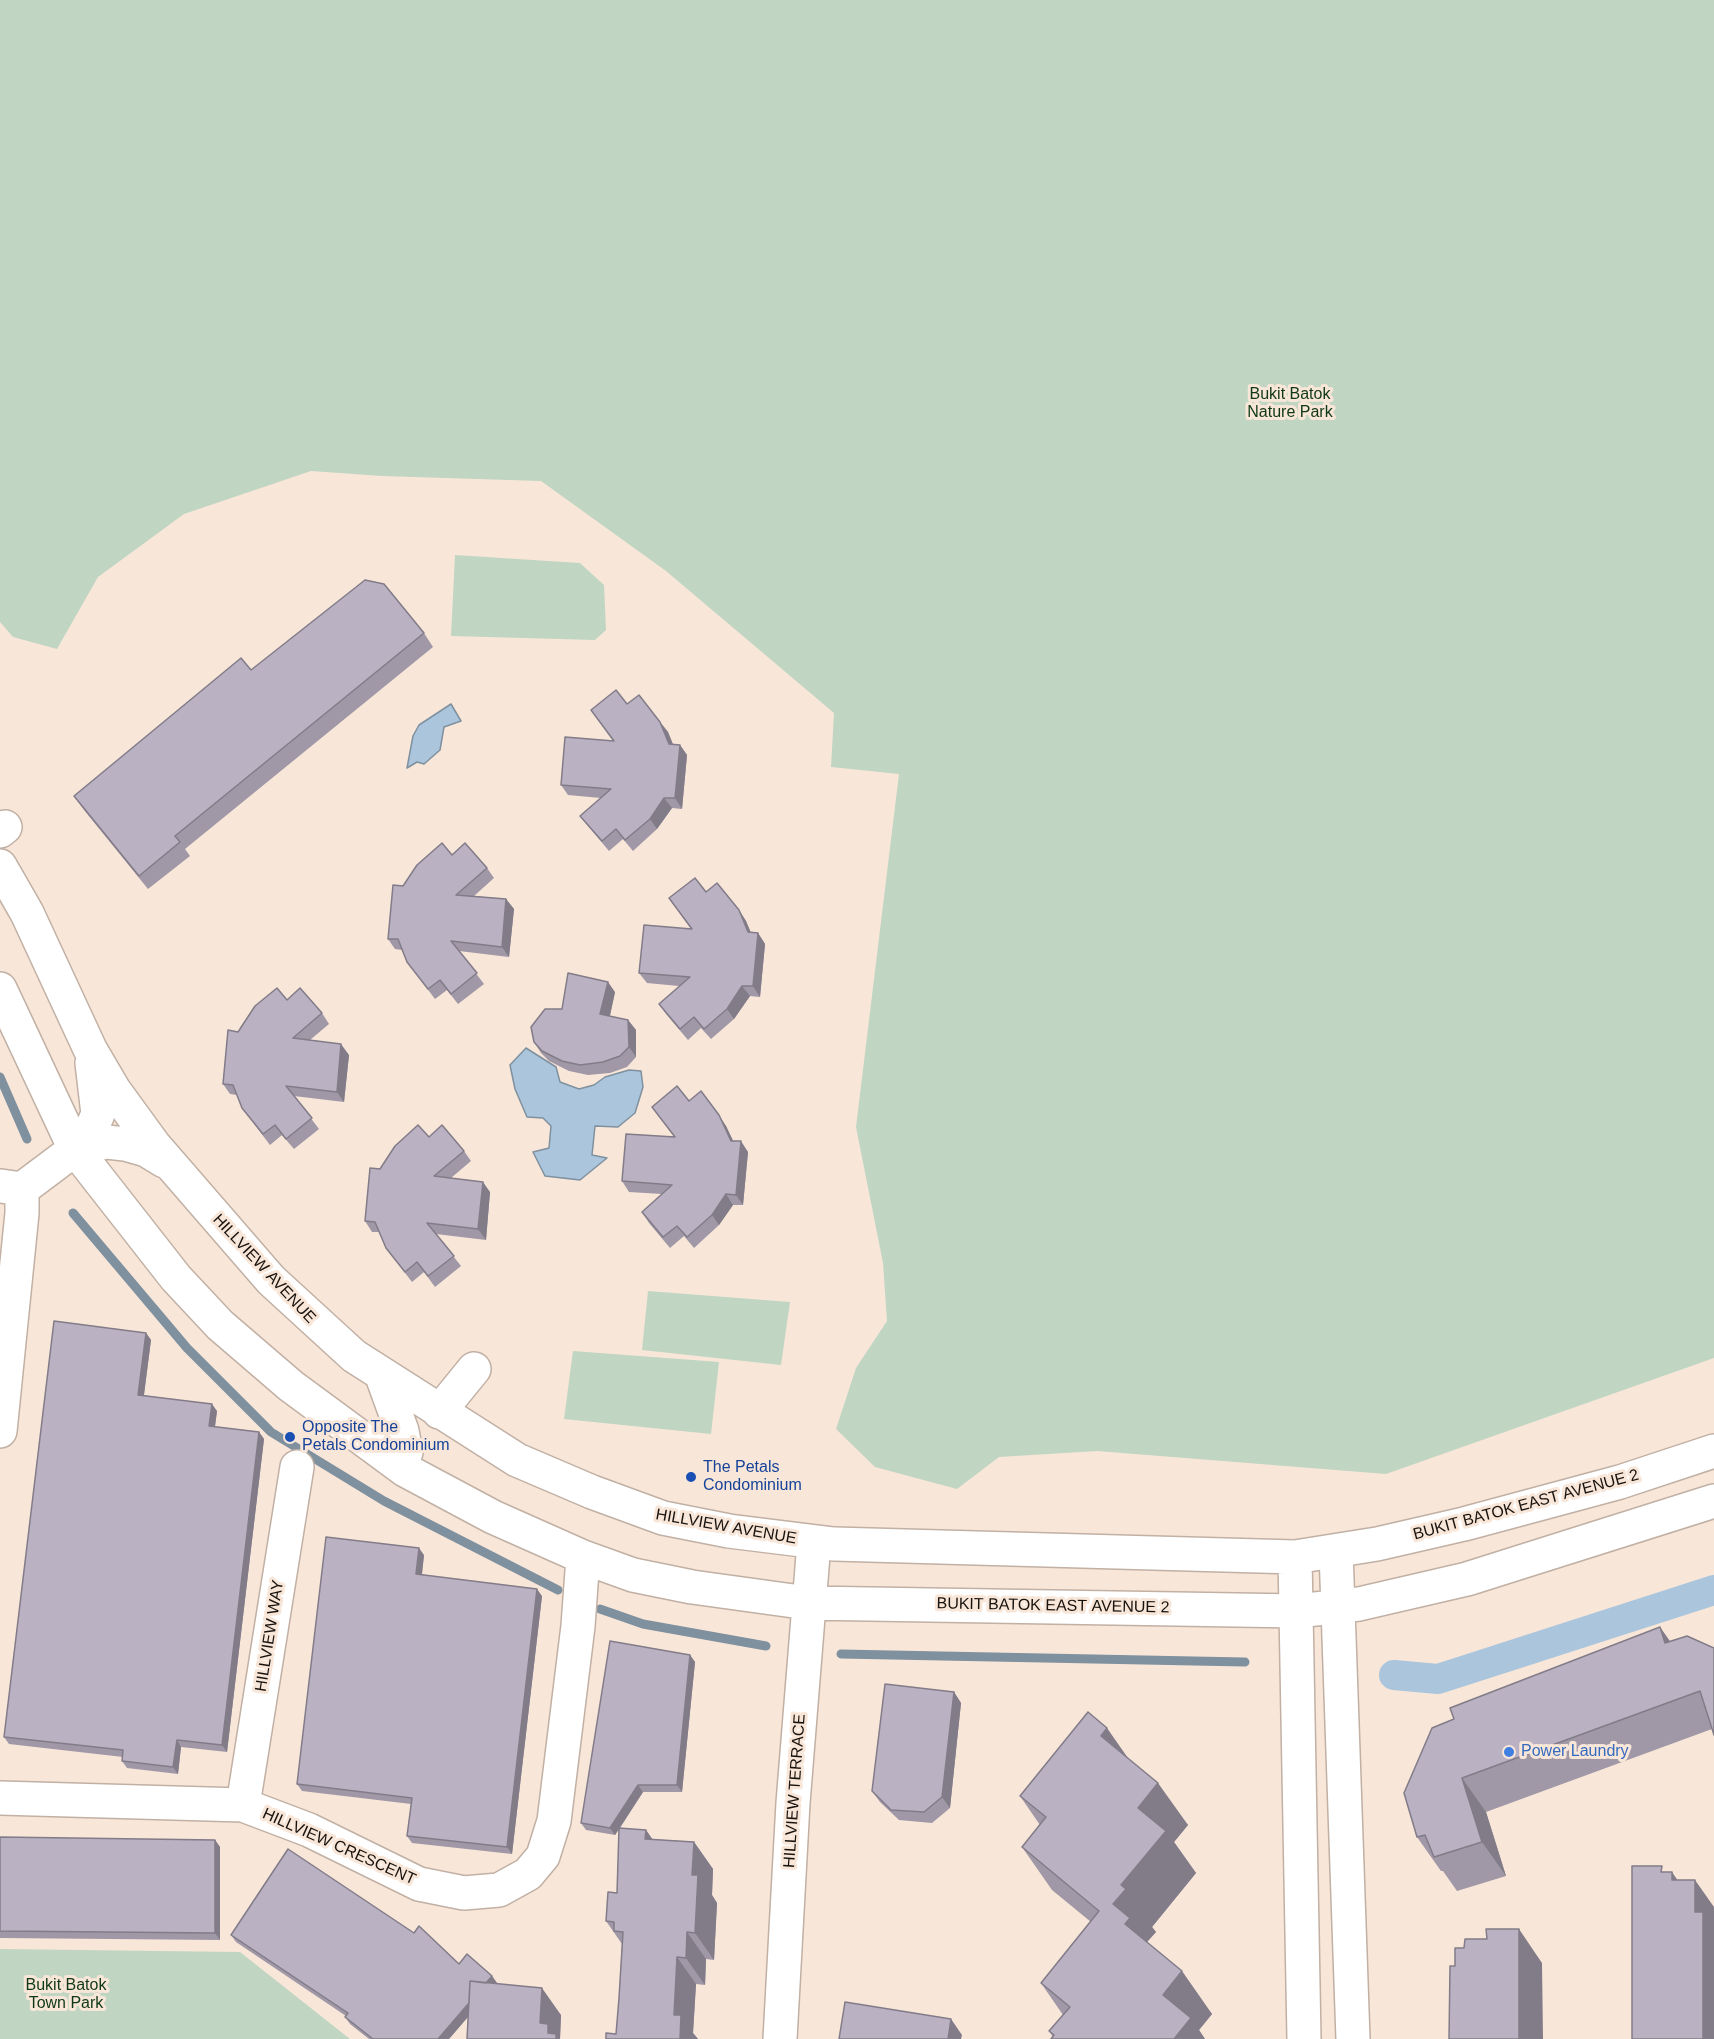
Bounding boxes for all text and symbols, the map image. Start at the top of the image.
park label: Bukit Batok Nature Park [1247,385,1333,423]
street label: HILLVIEW AVENUE [208,1210,320,1328]
place label: Opposite The Petals Condominium [302,1418,450,1456]
marker: Opposite The Petals Condominium [283,1430,297,1444]
place label: The Petals Condominium [703,1458,802,1496]
street label: BUKIT BATOK EAST AVENUE 2 [1411,1466,1641,1544]
marker: The Petals Condominium [684,1470,698,1484]
street label: HILLVIEW AVENUE [654,1505,798,1549]
street label: HILLVIEW WAY [252,1579,288,1693]
street label: BUKIT BATOK EAST AVENUE 2 [936,1594,1170,1618]
street label: HILLVIEW TERRACE [780,1713,810,1869]
place label: Power Laundry [1521,1742,1629,1762]
marker: Power Laundry [1502,1745,1516,1759]
street label: HILLVIEW CRESCENT [259,1804,419,1890]
park label: Bukit Batok Town Park [26,1976,106,2014]

